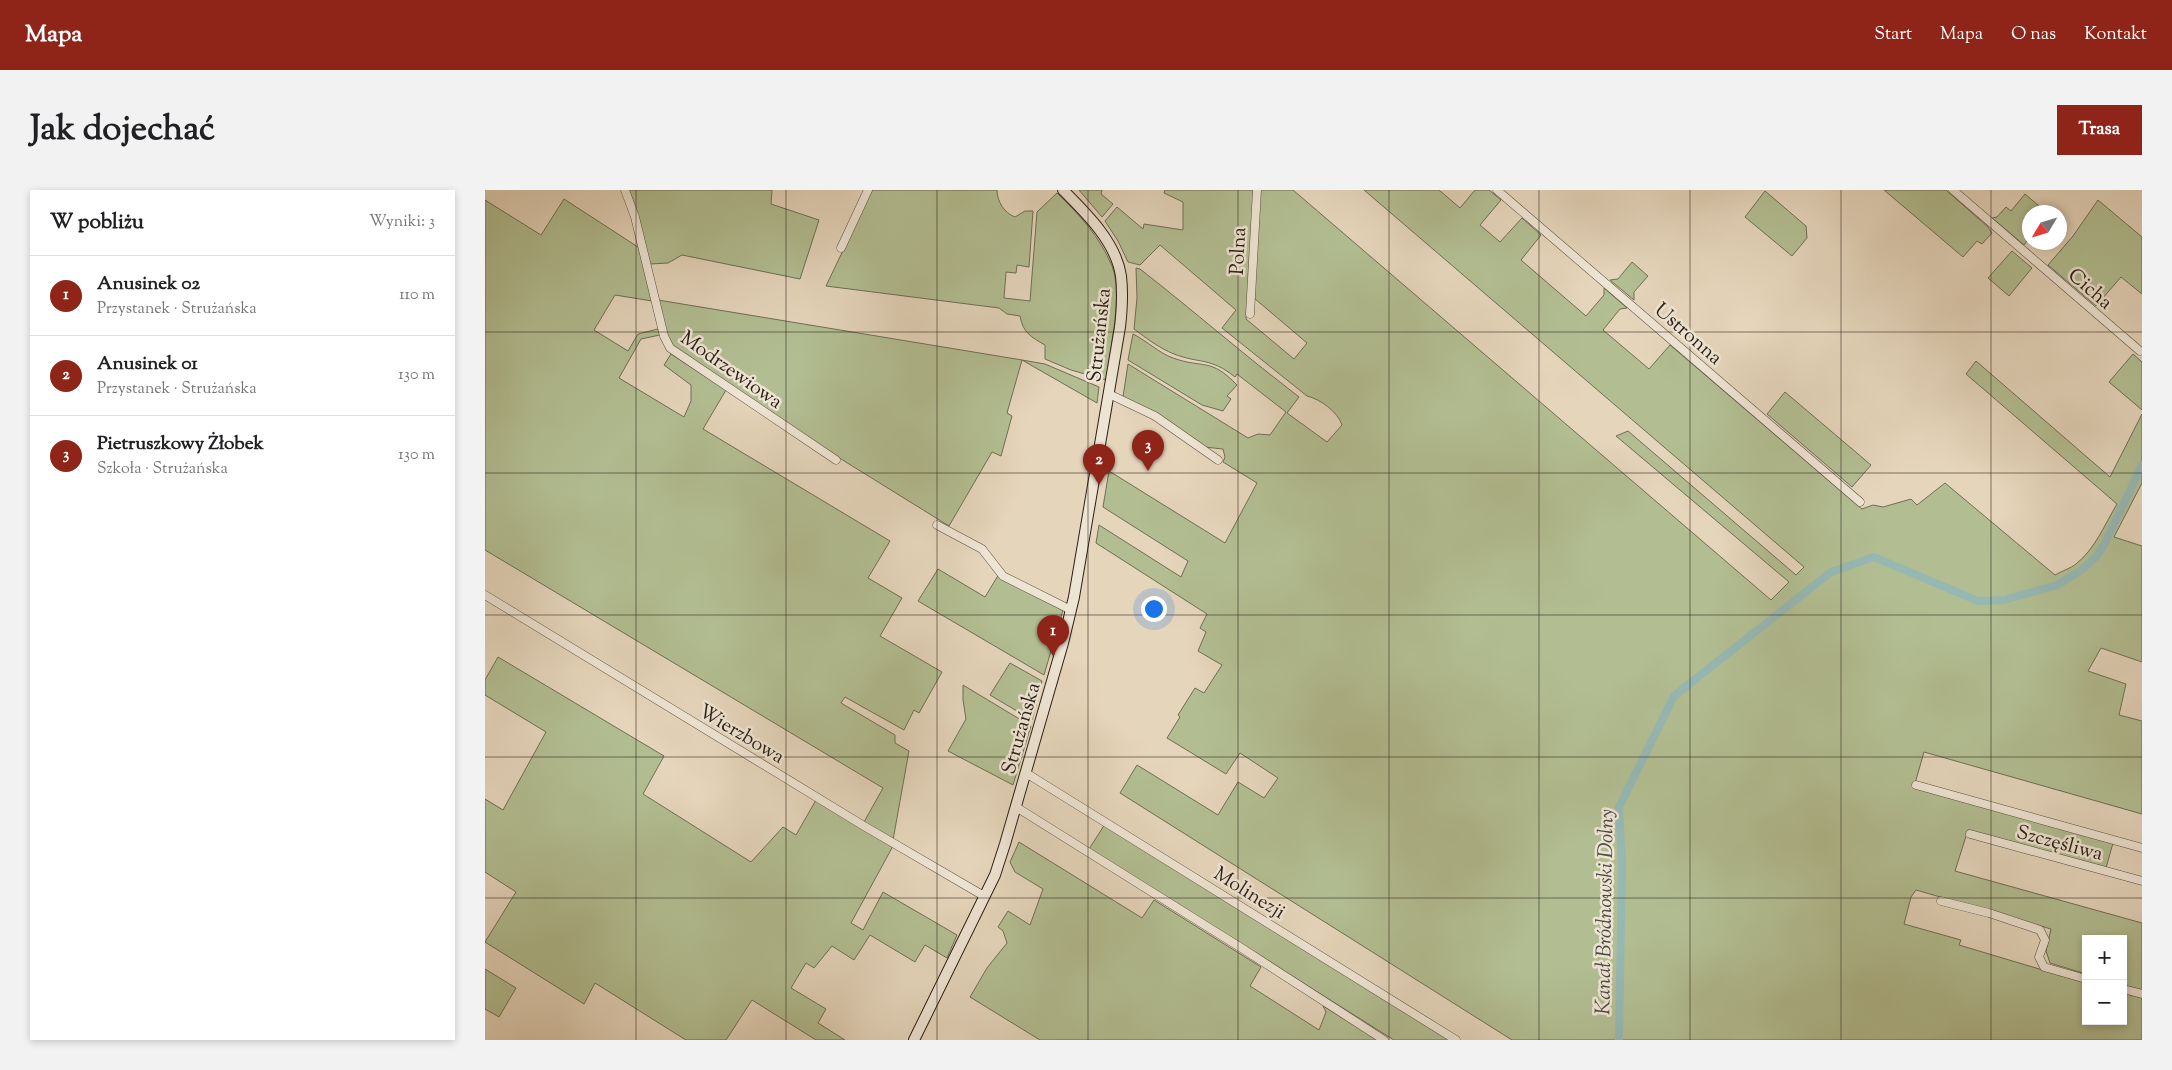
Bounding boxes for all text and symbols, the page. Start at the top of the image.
text: Mapa [25,18,82,52]
text: Start [1874,22,1912,48]
text: Mapa [1940,22,1983,48]
text: O nas [2011,22,2056,48]
text: Kontakt [2084,22,2147,48]
text: Jak dojechać [30,105,215,156]
button: Trasa [2057,105,2142,155]
north arrow [2022,205,2067,250]
text: W pobliżu [50,208,144,238]
text: Wyniki: 3 [369,211,435,234]
street label: Polna [1224,226,1255,276]
street label: Cicha [2060,262,2118,318]
text: Anusinek 02 [97,271,200,298]
text: 1 [63,284,69,307]
text: 110 m [399,284,435,307]
street label: Strużańska [1081,287,1120,384]
street label: Ustronna [1647,297,1728,373]
text: Przystanek · Strużańska [97,298,257,321]
street label: Modrzewiowa [673,325,788,417]
text: Anusinek 01 [97,351,198,378]
text: 2 [62,364,70,387]
text: 130 m [398,364,435,387]
text: Przystanek · Strużańska [97,378,257,401]
pin: 3 [1132,430,1164,471]
text: Pietruszkowy Żłobek [97,431,264,458]
text: 3 [63,444,69,467]
text: 130 m [398,444,435,467]
pin: 2 [1083,444,1115,485]
text: Szkoła · Strużańska [97,458,228,481]
your location [1141,596,1167,622]
pin: 1 [1037,615,1069,656]
street label: Strużańska [995,679,1049,778]
street label: Wierzbowa [692,698,789,772]
water label: Kanał Bródnowski Dolny [1589,809,1623,1015]
street label: Szczęśliwa [2013,819,2106,870]
street label: Molinezji [1207,861,1291,928]
map controls [2082,935,2127,1025]
button: + [2082,935,2127,980]
button: − [2082,980,2127,1025]

